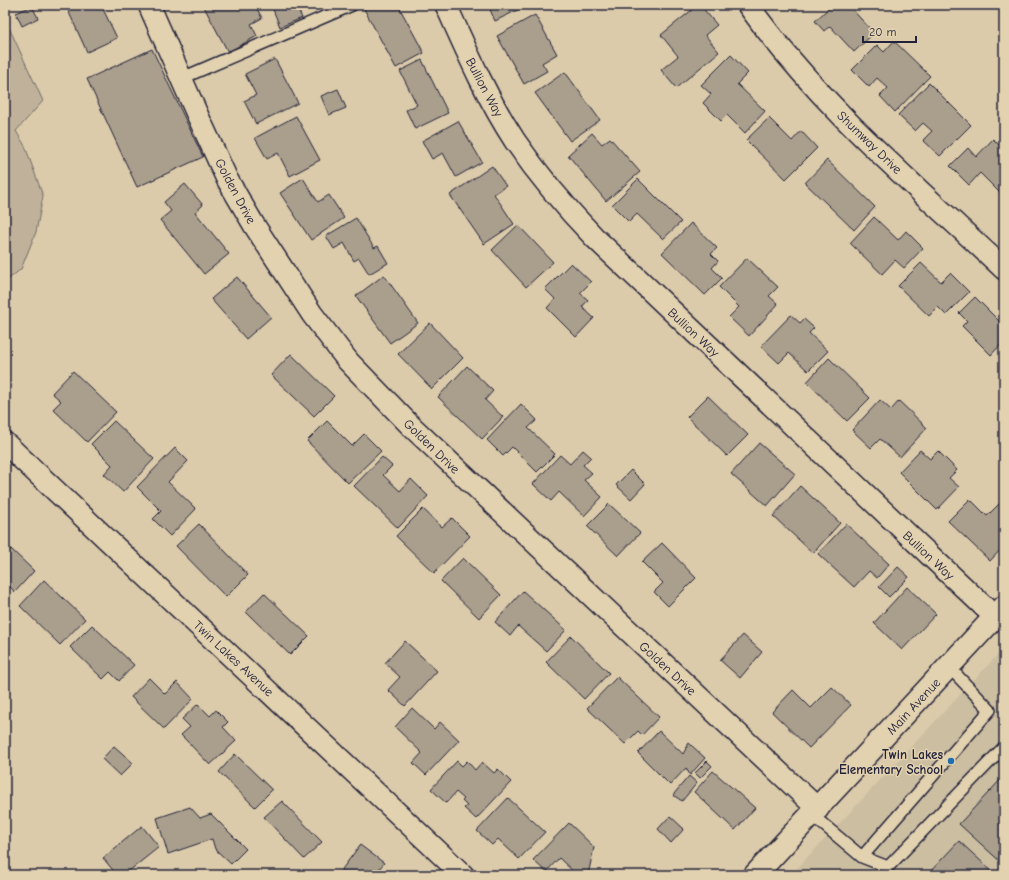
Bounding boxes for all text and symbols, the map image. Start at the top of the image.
scale bar [863,18,916,44]
text: 20 m [869,25,897,39]
street label: Bullion Way [463,55,506,119]
street label: Shumway Drive [834,108,905,177]
street label: Golden Drive [212,156,259,227]
street label: Bullion Way [665,305,723,360]
street label: Golden Drive [401,416,463,477]
street label: Bullion Way [900,528,958,583]
street label: Twin Lakes Avenue [191,617,277,700]
street label: Golden Drive [636,638,699,699]
street label: Main Avenue [883,675,944,738]
place label: Twin Lakes Elementary School [839,747,943,777]
marker: Twin Lakes Elementary School [946,756,956,766]

